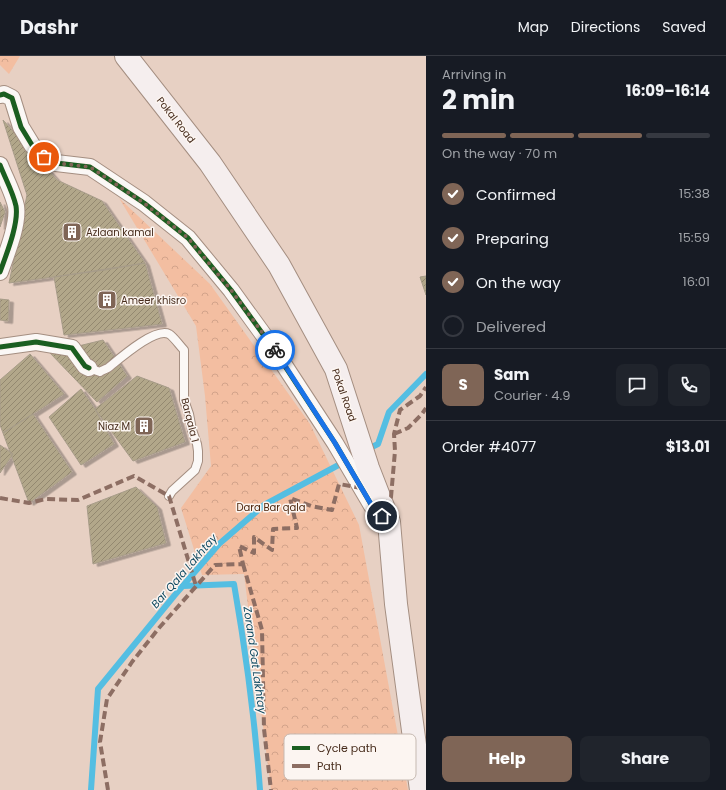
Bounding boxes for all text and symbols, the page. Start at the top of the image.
text: Dashr [20,14,78,41]
text: Map [518,17,549,37]
text: Directions [571,17,640,37]
text: Saved [662,17,706,37]
text: Arriving in [442,65,506,84]
text: 16:09–16:14 [626,80,710,101]
text: 2 min [442,82,515,118]
street label: Pokal Road [153,94,199,146]
pin [27,140,61,174]
text: On the way · 70 m [442,144,557,163]
icon: bag [33,146,55,168]
icon: check [442,183,464,205]
text: Confirmed [476,184,556,205]
text: 15:38 [679,184,710,203]
building icon: Azlaan kamal [61,221,83,243]
place label: Azlaan kamal [86,225,154,240]
icon: check [442,227,464,249]
text: Preparing [476,228,549,249]
text: 15:59 [679,228,710,247]
icon: check [442,271,464,293]
text: On the way [476,272,561,293]
text: 16:01 [682,272,710,291]
building icon: Ameer khisro [96,289,118,311]
place label: Ameer khisro [121,293,186,308]
text: Delivered [476,316,546,337]
courier [255,330,295,370]
icon: bike [264,339,286,361]
text: Sam [494,364,529,385]
button: chat [616,364,658,406]
button: phone [668,364,710,406]
street label: Pokal Road [328,366,360,424]
text: S [458,374,468,395]
text: Courier · 4.9 [494,386,570,405]
street label: Barqala 1 [177,396,203,444]
building icon: Niaz M [133,415,155,437]
place label: Niaz M [98,419,130,434]
text: Order #4077 [442,436,536,457]
text: $13.01 [666,436,710,457]
pin [365,499,399,533]
park label: Dara Bar qala [236,500,306,515]
icon: home [371,505,393,527]
water label: Bar Qala Lakhtay [147,530,221,612]
water label: Zorand Gat Lakhtay [239,604,271,715]
legend [284,734,416,780]
button: Help [442,736,572,782]
button: Share [580,736,710,782]
text: Cycle path [317,740,377,756]
text: Path [317,758,342,774]

